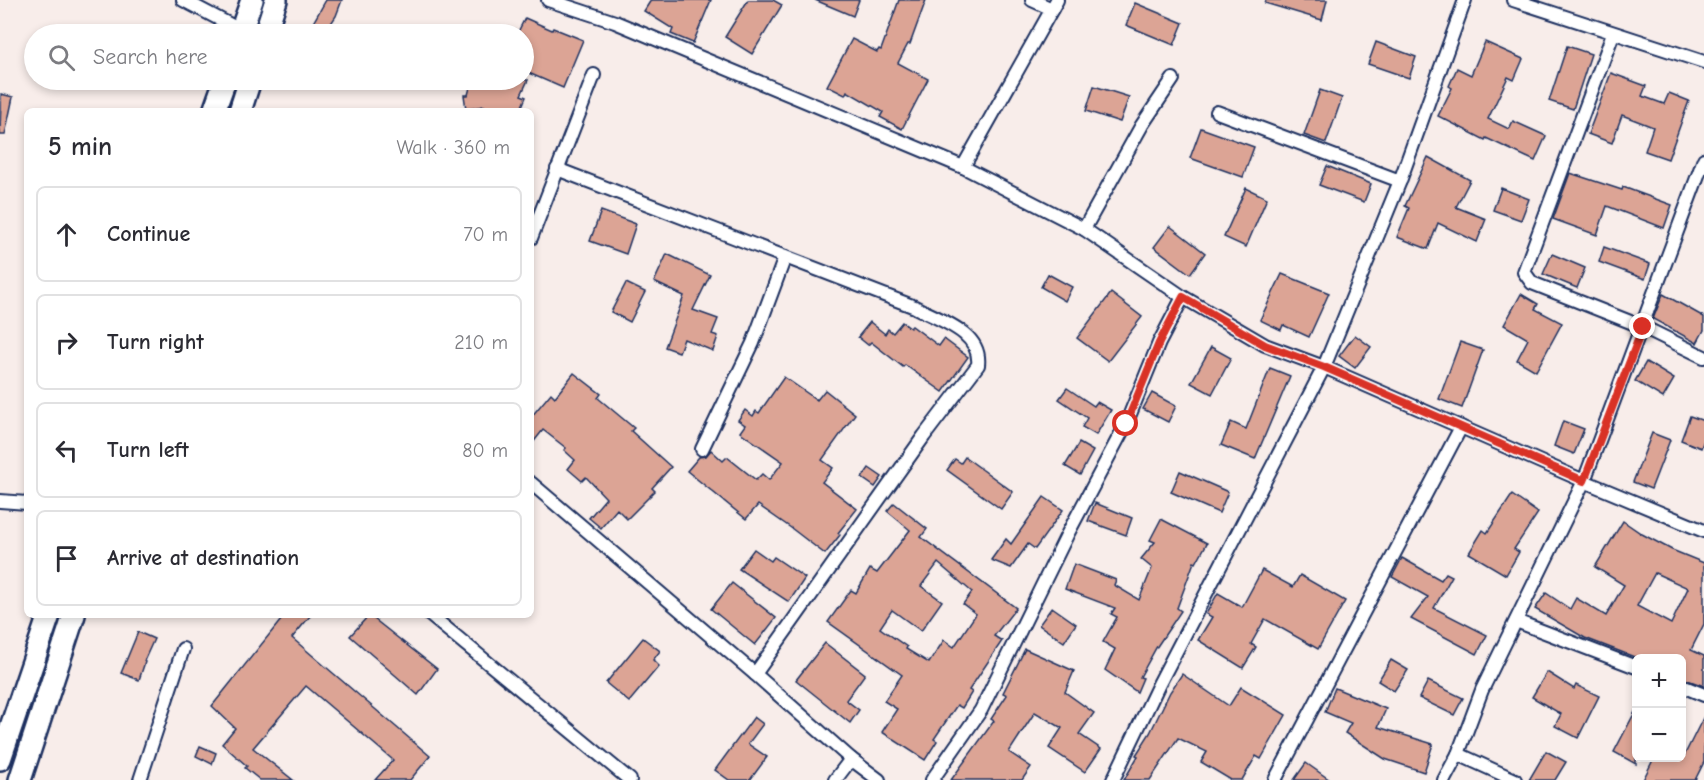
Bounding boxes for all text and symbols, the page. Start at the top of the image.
search box [24,24,534,90]
icon: search [45,41,78,74]
text: Search here [93,44,208,70]
text: 5 min [48,132,112,162]
text: Walk · 360 m [396,136,510,159]
icon: ahead [50,218,83,251]
text: Continue [107,221,190,247]
text: 70 m [463,223,508,246]
route end [1629,313,1655,339]
icon: right [50,326,83,359]
text: Turn right [107,329,204,355]
text: 210 m [454,331,508,354]
route start [1112,410,1138,436]
icon: left [50,434,83,467]
text: Turn left [107,437,189,463]
text: 80 m [462,439,508,462]
icon: arrive [50,542,83,575]
text: Arrive at destination [107,545,299,571]
map controls [1632,654,1686,762]
button: + [1632,654,1686,708]
button: − [1632,708,1686,762]

